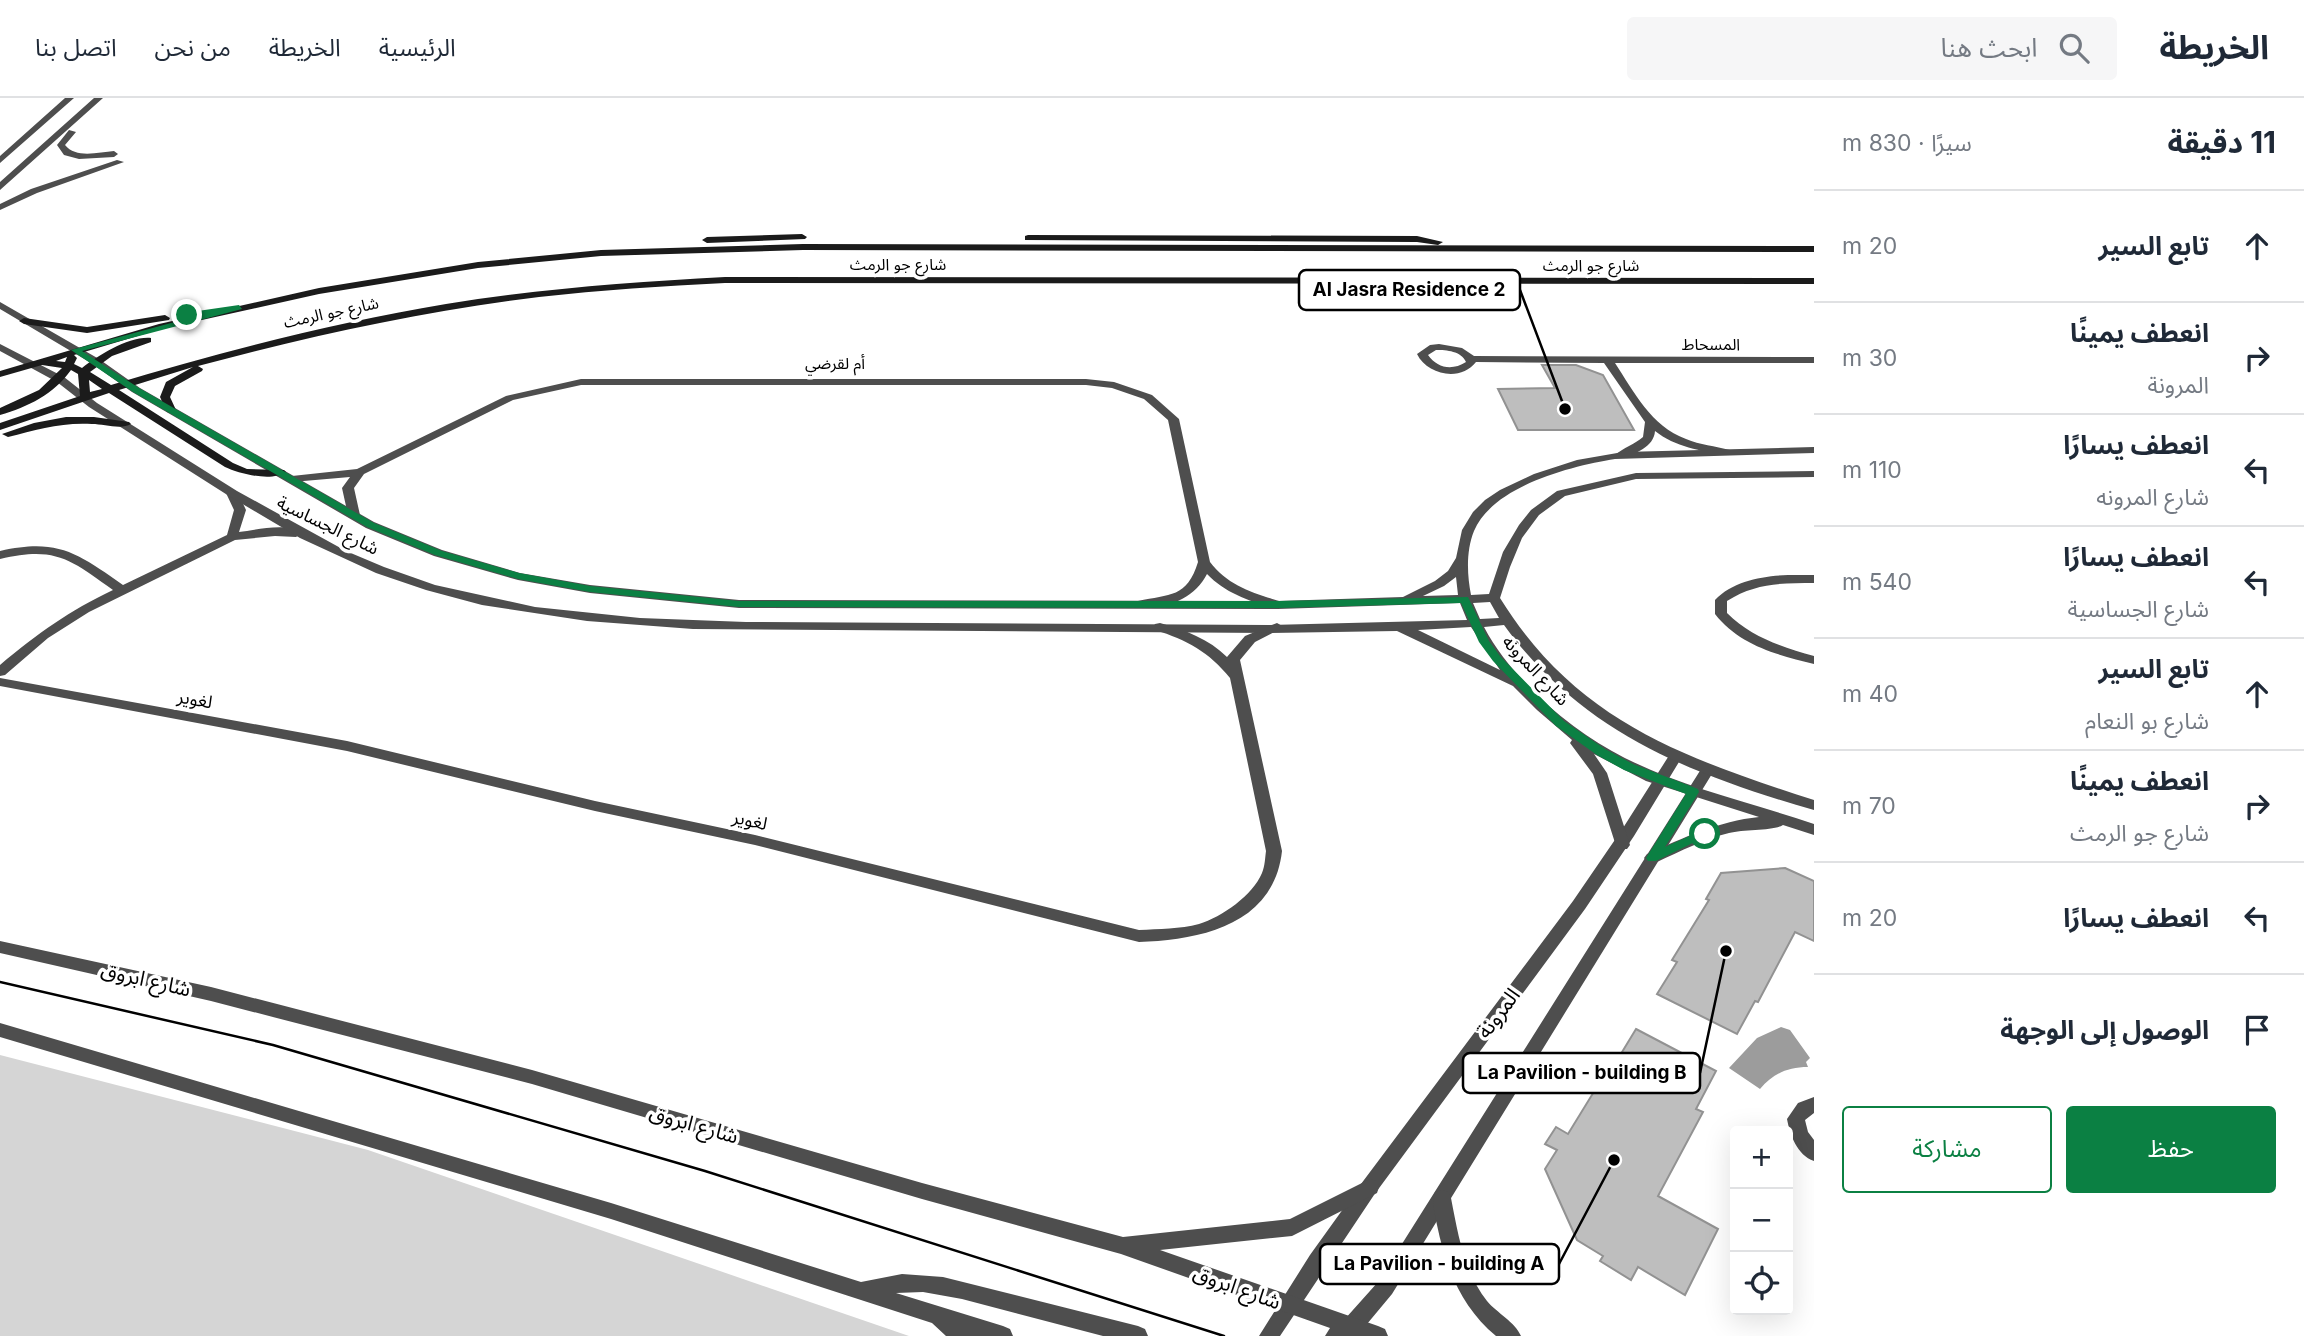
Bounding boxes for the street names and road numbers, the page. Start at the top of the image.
street label: شارع جو الرمث [850,254,946,277]
street label: شارع جو الرمث [1543,255,1639,278]
street label: شارع جو الرمث [282,292,381,335]
street label: المسحاط [1682,334,1740,354]
street label: أم لقرضي [805,353,865,376]
street label: شارع الجساسية [272,491,382,562]
street label: شارع المرونه [1495,631,1574,712]
street label: لغوير [175,685,214,713]
street label: لغوير [729,806,769,835]
street label: شارع ابروق [98,957,193,1004]
street label: المرونة [1471,983,1525,1043]
street label: شارع ابروق [646,1099,741,1152]
street label: شارع ابروق [1189,1260,1284,1317]

